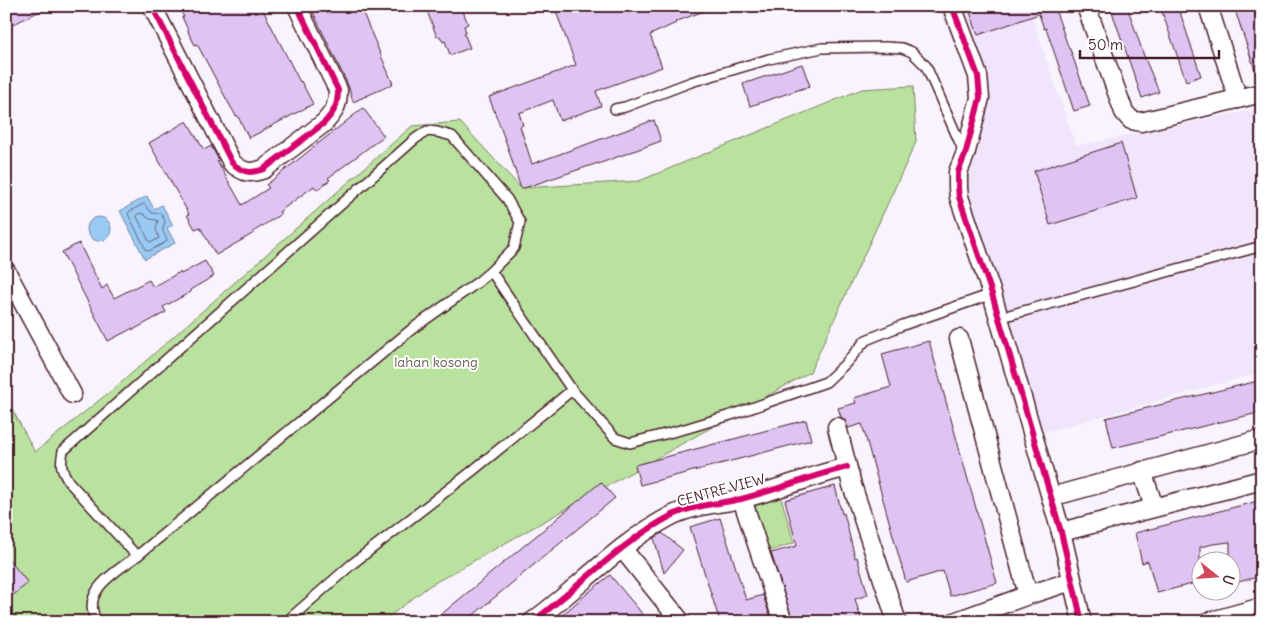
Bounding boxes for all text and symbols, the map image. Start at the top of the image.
scale bar [1080,28,1219,60]
text: 50 m [1088,35,1123,54]
park label: lahan kosong [394,353,478,371]
street label: CENTRE VIEW [675,470,767,510]
north arrow [1190,550,1240,600]
text: U [1218,573,1238,587]

